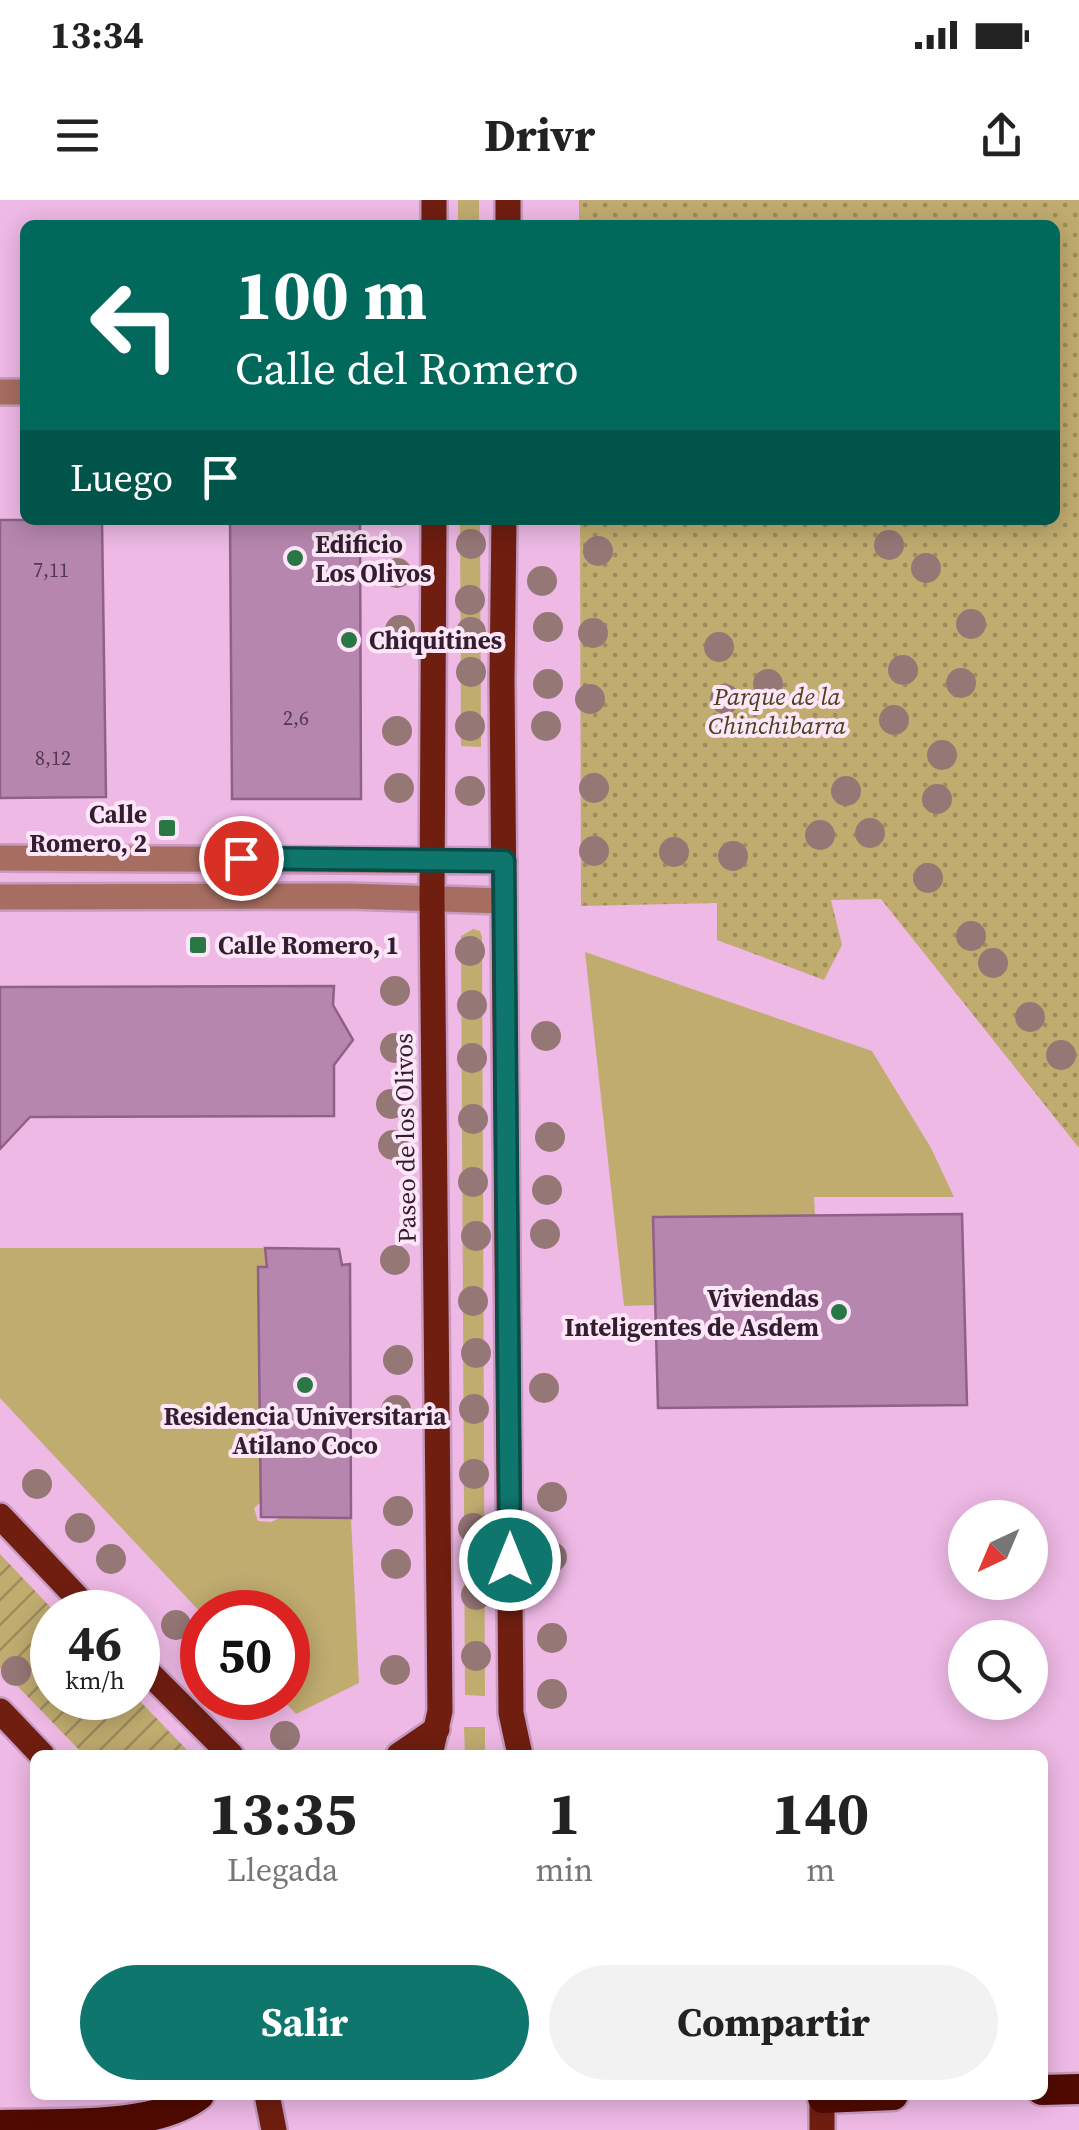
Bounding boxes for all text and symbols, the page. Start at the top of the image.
text: 13:34 [50,9,144,61]
text: Drivr [484,104,595,166]
icon: menu [50,108,105,163]
icon: share [974,108,1029,163]
text: 100 m [235,246,427,342]
icon: left [70,260,200,390]
text: Calle del Romero [235,337,579,399]
icon: arrive [193,450,248,505]
text: Luego [70,452,173,504]
place label: Edificio Los Olivos [315,527,432,590]
marker: Edificio Los Olivos [284,547,306,569]
house number: 7,11 [33,556,69,584]
place label: Chiquitines [369,623,502,657]
marker: Chiquitines [338,629,360,651]
park label: Parque de la Chinchibarra [708,679,846,742]
house number: 2,6 [283,704,309,732]
house number: 8,12 [35,744,71,772]
place label: Calle Romero, 2 [29,797,147,860]
pin [199,816,284,901]
marker: Calle Romero, 2 [156,817,178,839]
icon: arrive [214,831,269,886]
place label: Calle Romero, 1 [218,928,399,962]
marker: Calle Romero, 1 [187,934,209,956]
street label: Paseo de los Olivos [386,1033,424,1243]
place label: Viviendas Inteligentes de Asdem [565,1281,819,1344]
marker: Viviendas Inteligentes de Asdem [828,1301,850,1323]
marker: Residencia Universitaria Atilano Coco [294,1374,316,1396]
place label: Residencia Universitaria Atilano Coco [163,1399,447,1462]
north arrow [948,1500,1048,1600]
map controls [948,1500,1048,1720]
position arrow [458,1508,562,1612]
speed limit sign: 50 [180,1590,310,1720]
text: 46 [68,1608,122,1677]
button: search [948,1620,1048,1720]
text: km/h [65,1663,125,1697]
text: 13:35 [209,1772,357,1854]
text: 1 [548,1772,581,1854]
text: 140 [772,1772,869,1854]
text: Llegada [227,1848,338,1892]
text: min [535,1848,593,1892]
text: m [806,1848,835,1892]
button: Salir [80,1965,529,2080]
button: Compartir [549,1965,998,2080]

